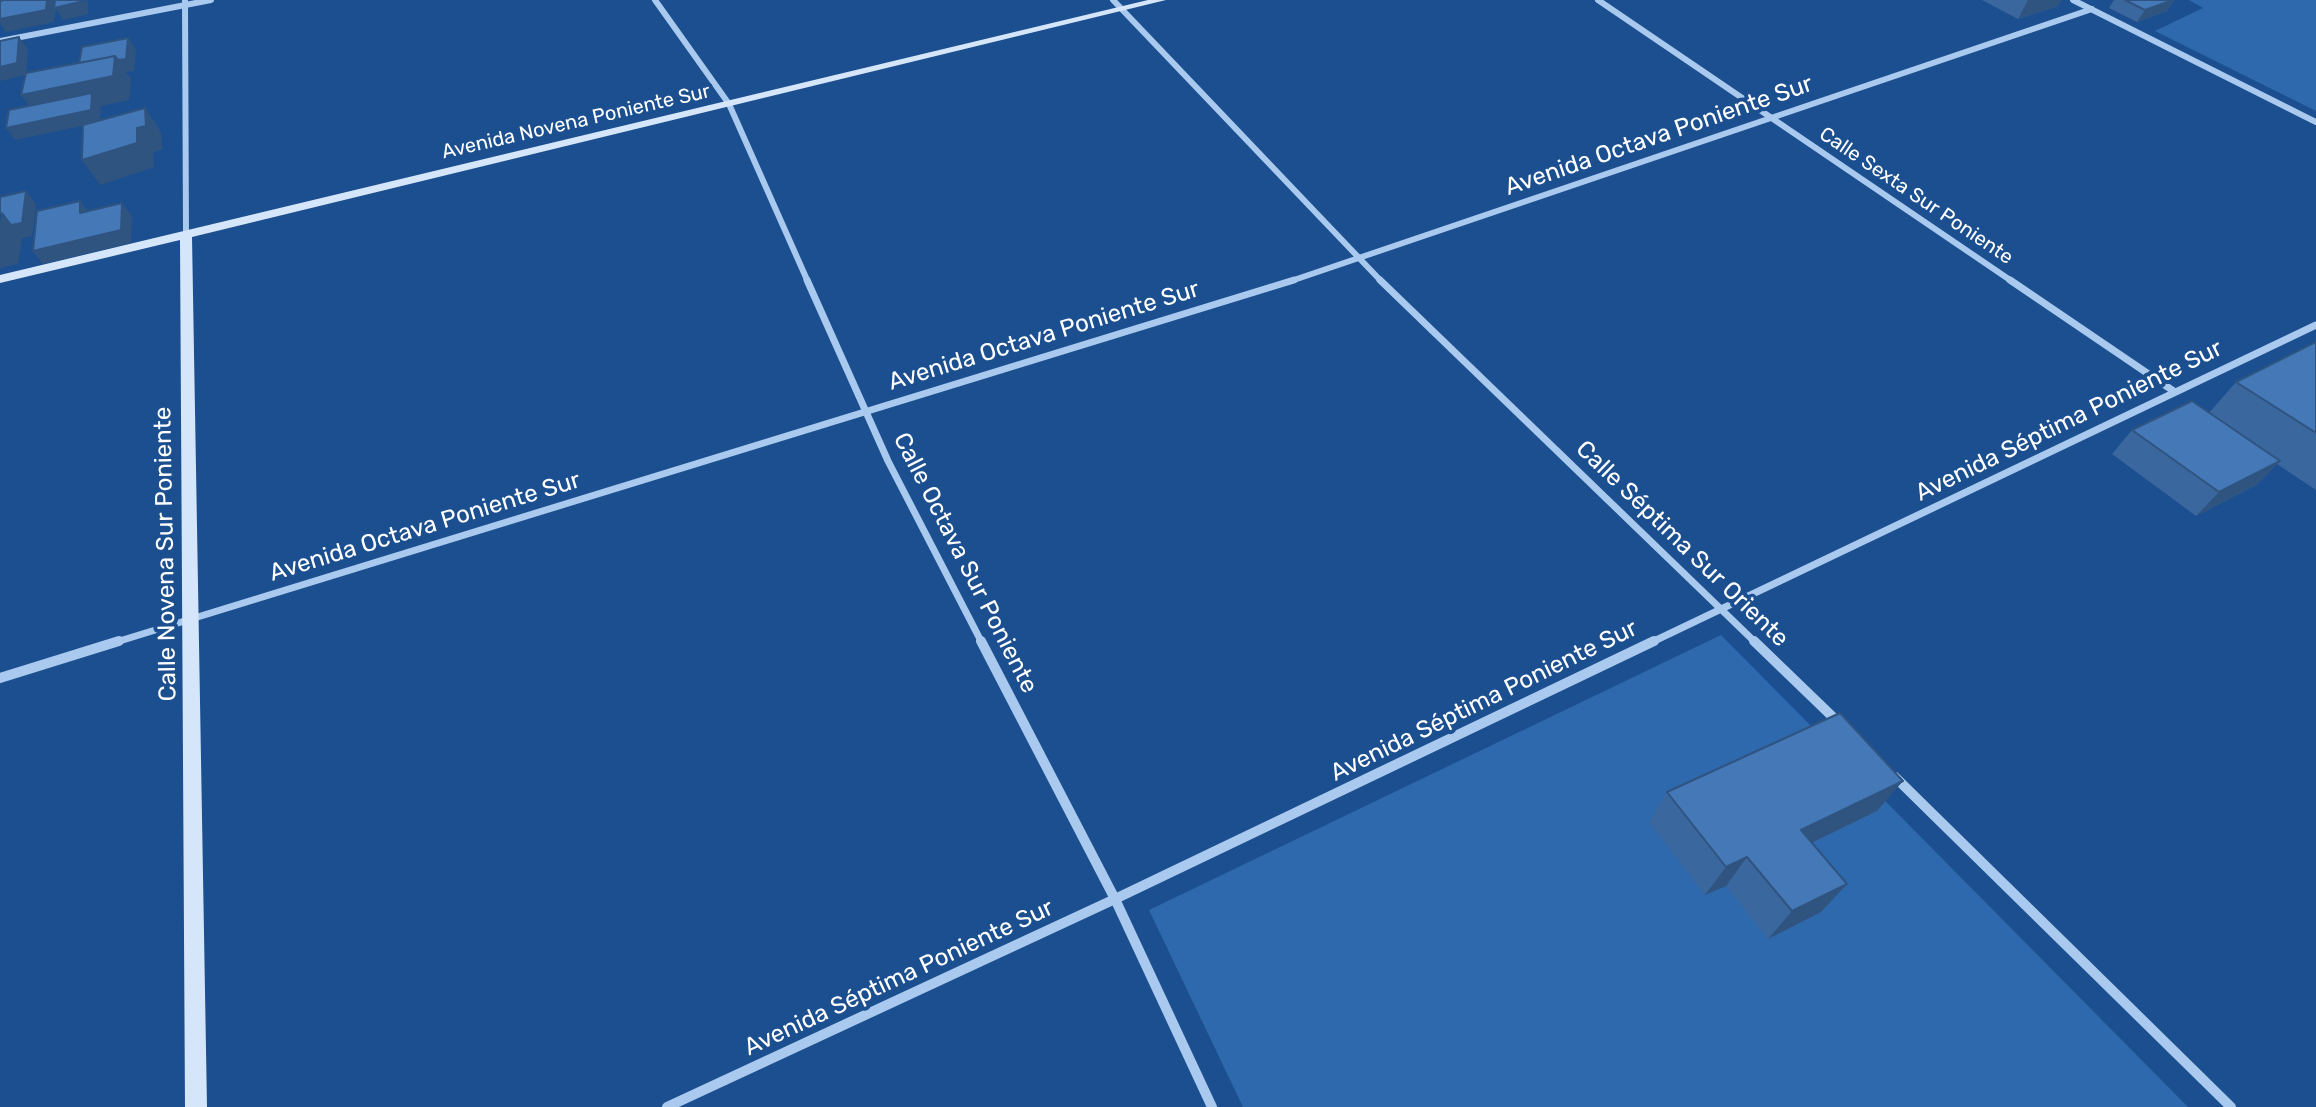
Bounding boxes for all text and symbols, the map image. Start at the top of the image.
street label: Avenida Octava Poniente Sur [1501,70,1817,202]
street label: Avenida Novena Poniente Sur [439,79,713,165]
street label: Calle Sexta Sur Poniente [1815,122,2017,270]
street label: Avenida Octava Poniente Sur [885,275,1203,397]
street label: Avenida Séptima Poniente Sur [1911,334,2227,508]
street label: Calle Novena Sur Poniente [149,406,183,702]
street label: Calle Octava Sur Poniente [887,428,1043,698]
street label: Calle Séptima Sur Oriente [1570,435,1794,653]
street label: Avenida Octava Poniente Sur [266,466,584,588]
street label: Avenida Séptima Poniente Sur [1326,614,1642,788]
street label: Avenida Séptima Poniente Sur [740,894,1058,1062]

